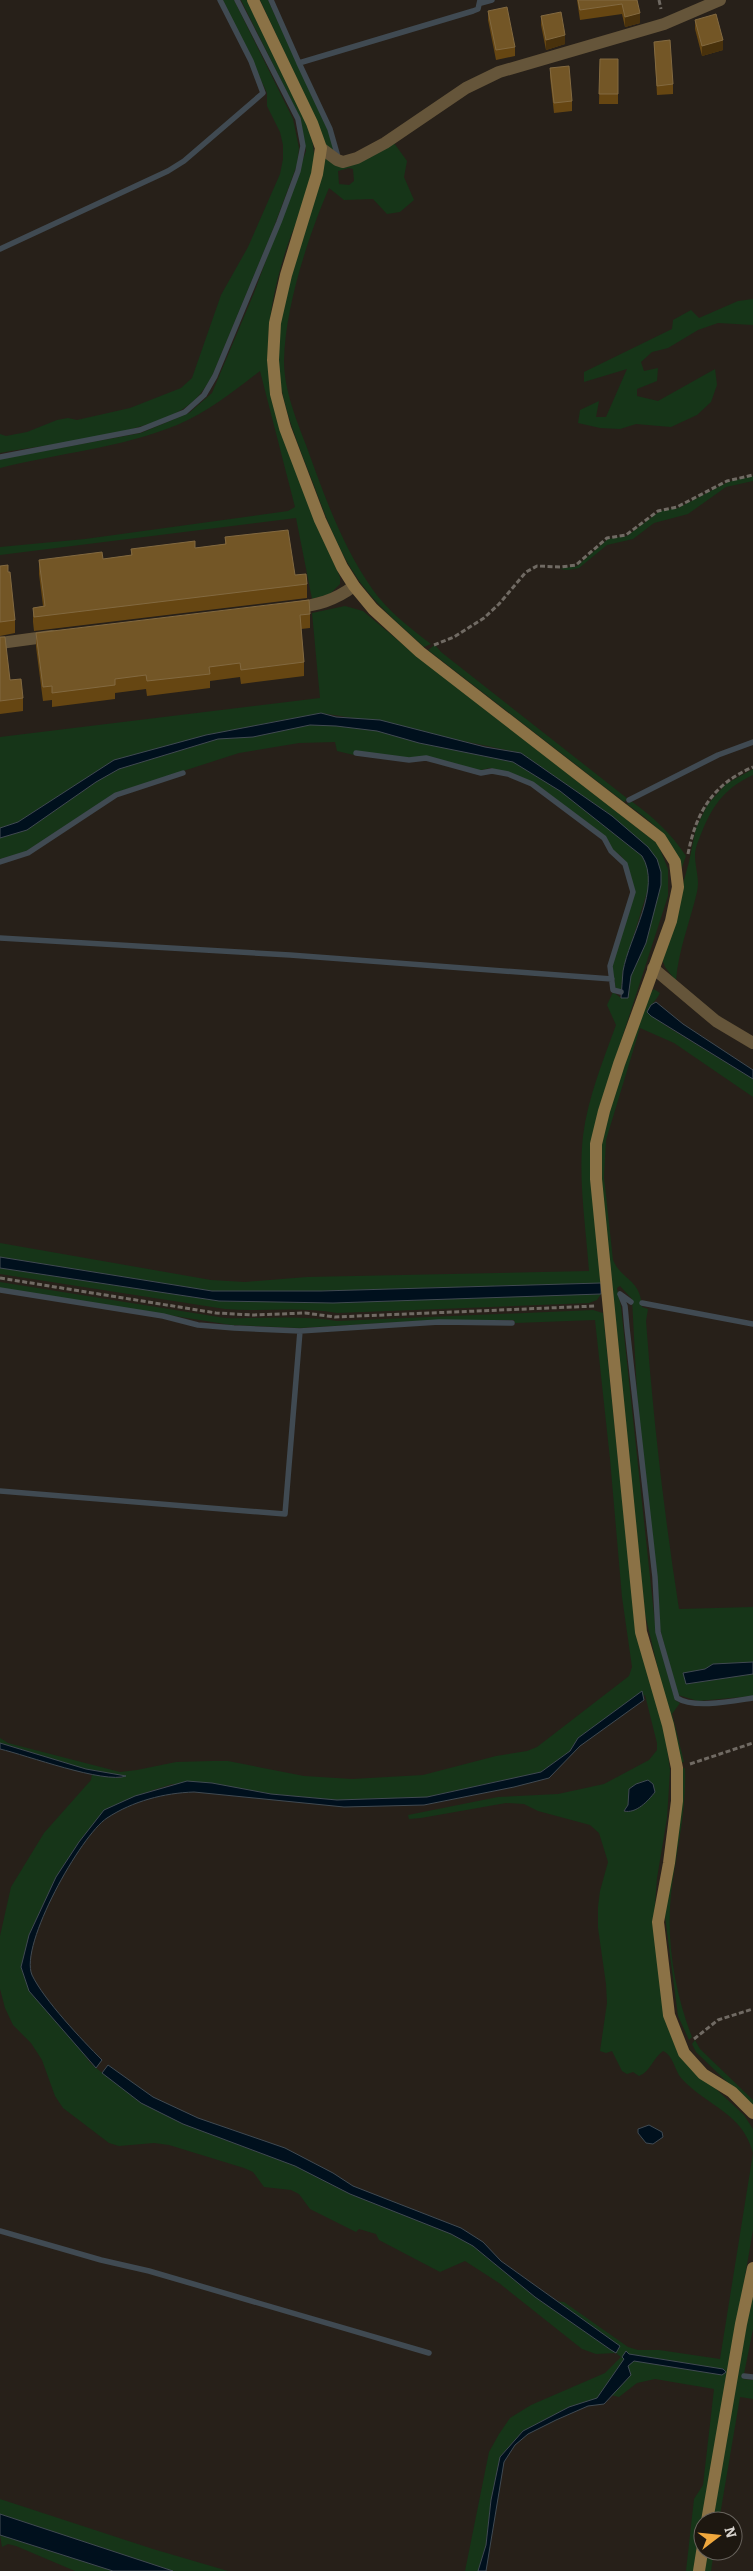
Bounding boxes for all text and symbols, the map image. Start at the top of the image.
north arrow [693,2511,743,2561]
text: N [720,2525,740,2540]

